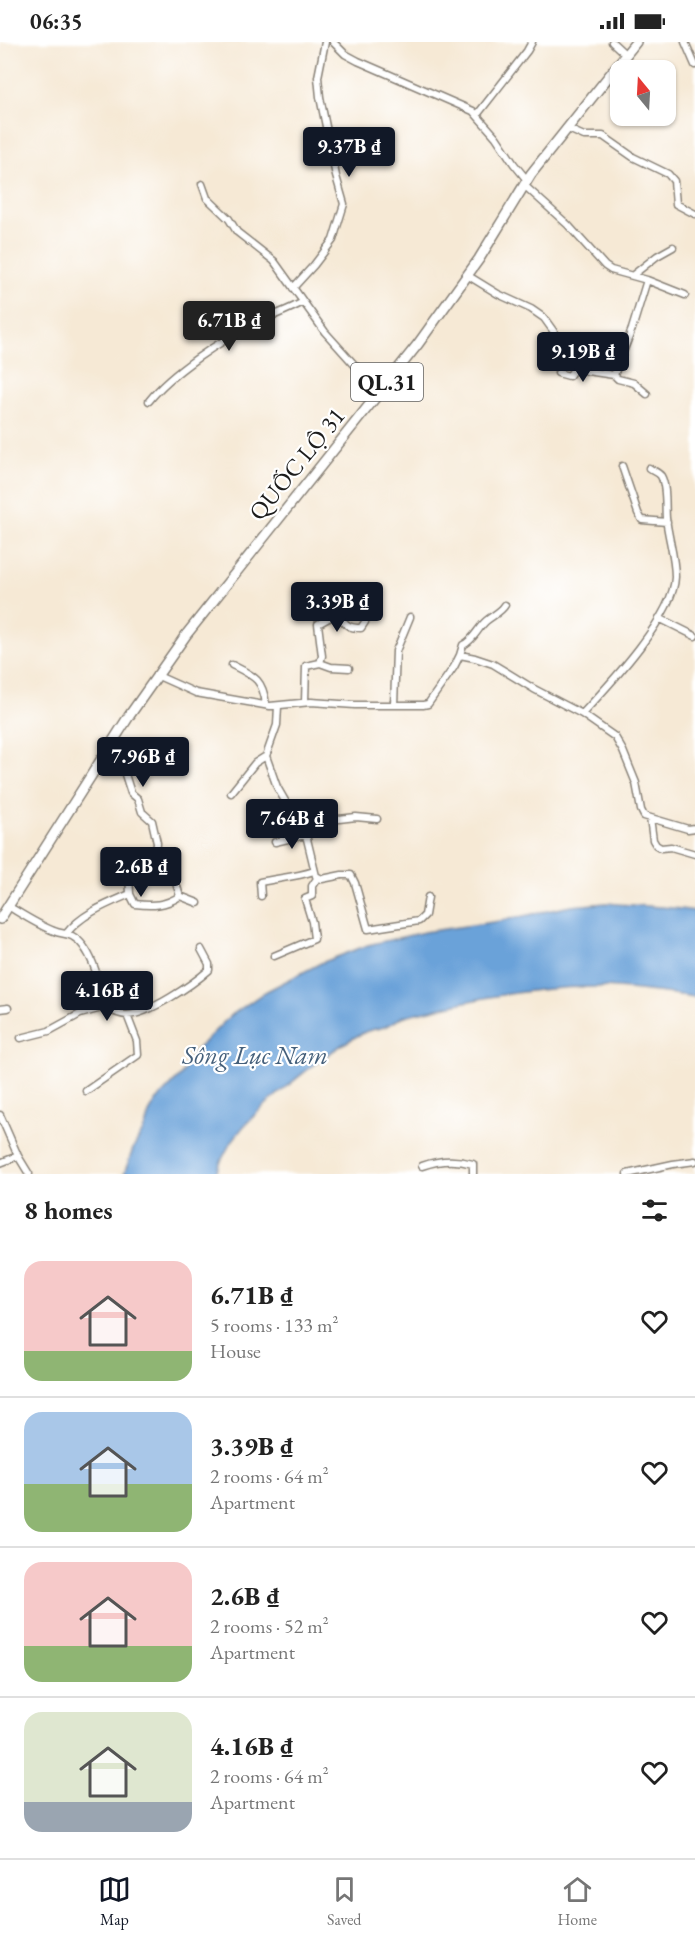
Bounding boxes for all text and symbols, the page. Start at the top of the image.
text: 06:35 [30,7,83,36]
north arrow [610,60,676,126]
map controls [610,60,676,126]
pin: 9.37B ₫ [294,127,404,178]
text: 9.37B ₫ [317,133,381,159]
pin: 6.71B ₫ [174,301,284,352]
text: 6.71B ₫ [197,307,261,333]
pin: 9.19B ₫ [528,332,638,383]
text: 9.19B ₫ [551,338,615,364]
road number: QL.31 [351,363,423,401]
street label: QUỐC LỘ 31 [242,401,352,526]
pin: 3.39B ₫ [282,582,392,633]
text: 3.39B ₫ [305,588,369,614]
pin: 7.96B ₫ [88,737,198,788]
text: 7.96B ₫ [111,743,175,769]
pin: 7.64B ₫ [237,799,347,850]
text: 7.64B ₫ [260,805,324,831]
pin: 2.6B ₫ [92,847,190,898]
text: 2.6B ₫ [114,853,168,879]
pin: 4.16B ₫ [52,971,162,1022]
text: 4.16B ₫ [75,977,139,1003]
water label: Sông Lục Nam [181,1038,328,1072]
text: 8 homes [24,1193,113,1227]
icon: filters [638,1194,671,1227]
text: 6.71B ₫ [210,1278,293,1312]
icon: home [72,1285,144,1357]
icon: heart [638,1305,671,1338]
text: 5 rooms · 133 m² [210,1312,338,1338]
text: House [210,1338,261,1364]
text: 3.39B ₫ [210,1429,293,1463]
icon: home [72,1436,144,1508]
icon: heart [638,1456,671,1489]
text: 2 rooms · 64 m² [210,1463,329,1489]
text: Apartment [210,1489,295,1515]
text: 2.6B ₫ [210,1579,279,1613]
icon: home [72,1586,144,1658]
icon: heart [638,1606,671,1639]
text: 2 rooms · 52 m² [210,1613,329,1639]
text: Apartment [210,1639,295,1665]
text: 4.16B ₫ [210,1729,293,1763]
icon: home [72,1736,144,1808]
icon: heart [638,1756,671,1789]
text: 2 rooms · 64 m² [210,1763,329,1789]
text: Apartment [210,1789,295,1815]
tab: Map [98,1873,131,1930]
tab: Saved [327,1873,361,1930]
tab: Home [557,1873,597,1930]

